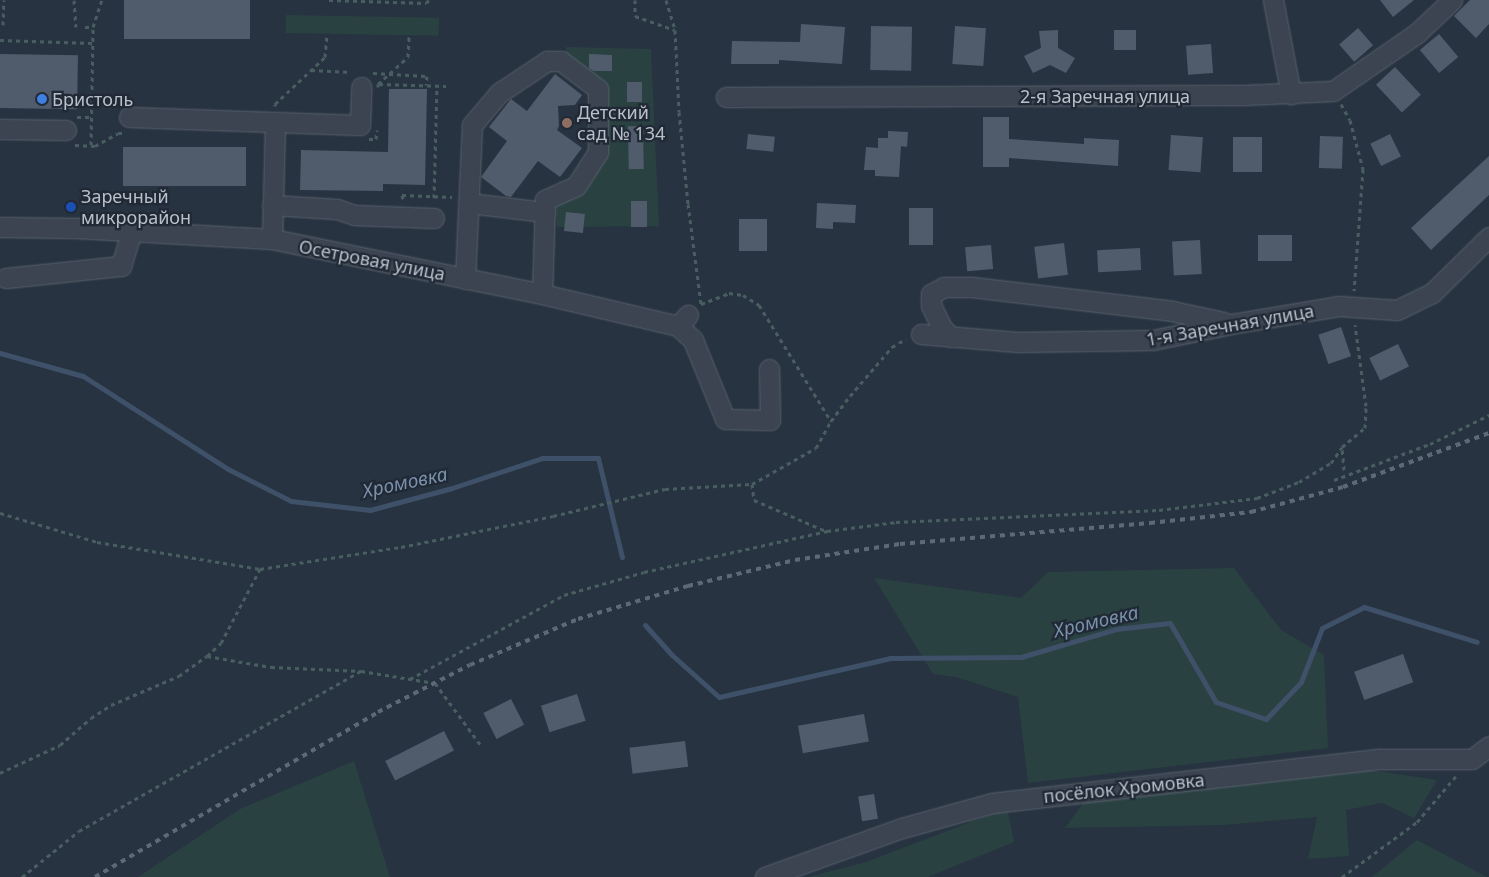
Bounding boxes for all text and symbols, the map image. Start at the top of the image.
street label: 2-я Заречная улица [1020,85,1190,107]
place label: Бристоль [52,88,133,110]
marker: Бристоль [36,93,48,105]
place label: Детский сад № 134 [577,102,665,144]
marker: Детский сад № 134 [561,117,573,129]
place label: Заречный микрорайон [81,186,191,228]
marker: Заречный микрорайон [65,201,77,213]
street label: Осетровая улица [297,235,447,285]
street label: 1-я Заречная улица [1144,300,1316,350]
water label: Хромовка [360,463,450,503]
water label: Хромовка [1051,601,1141,643]
street label: посёлок Хромовка [1042,769,1206,807]

